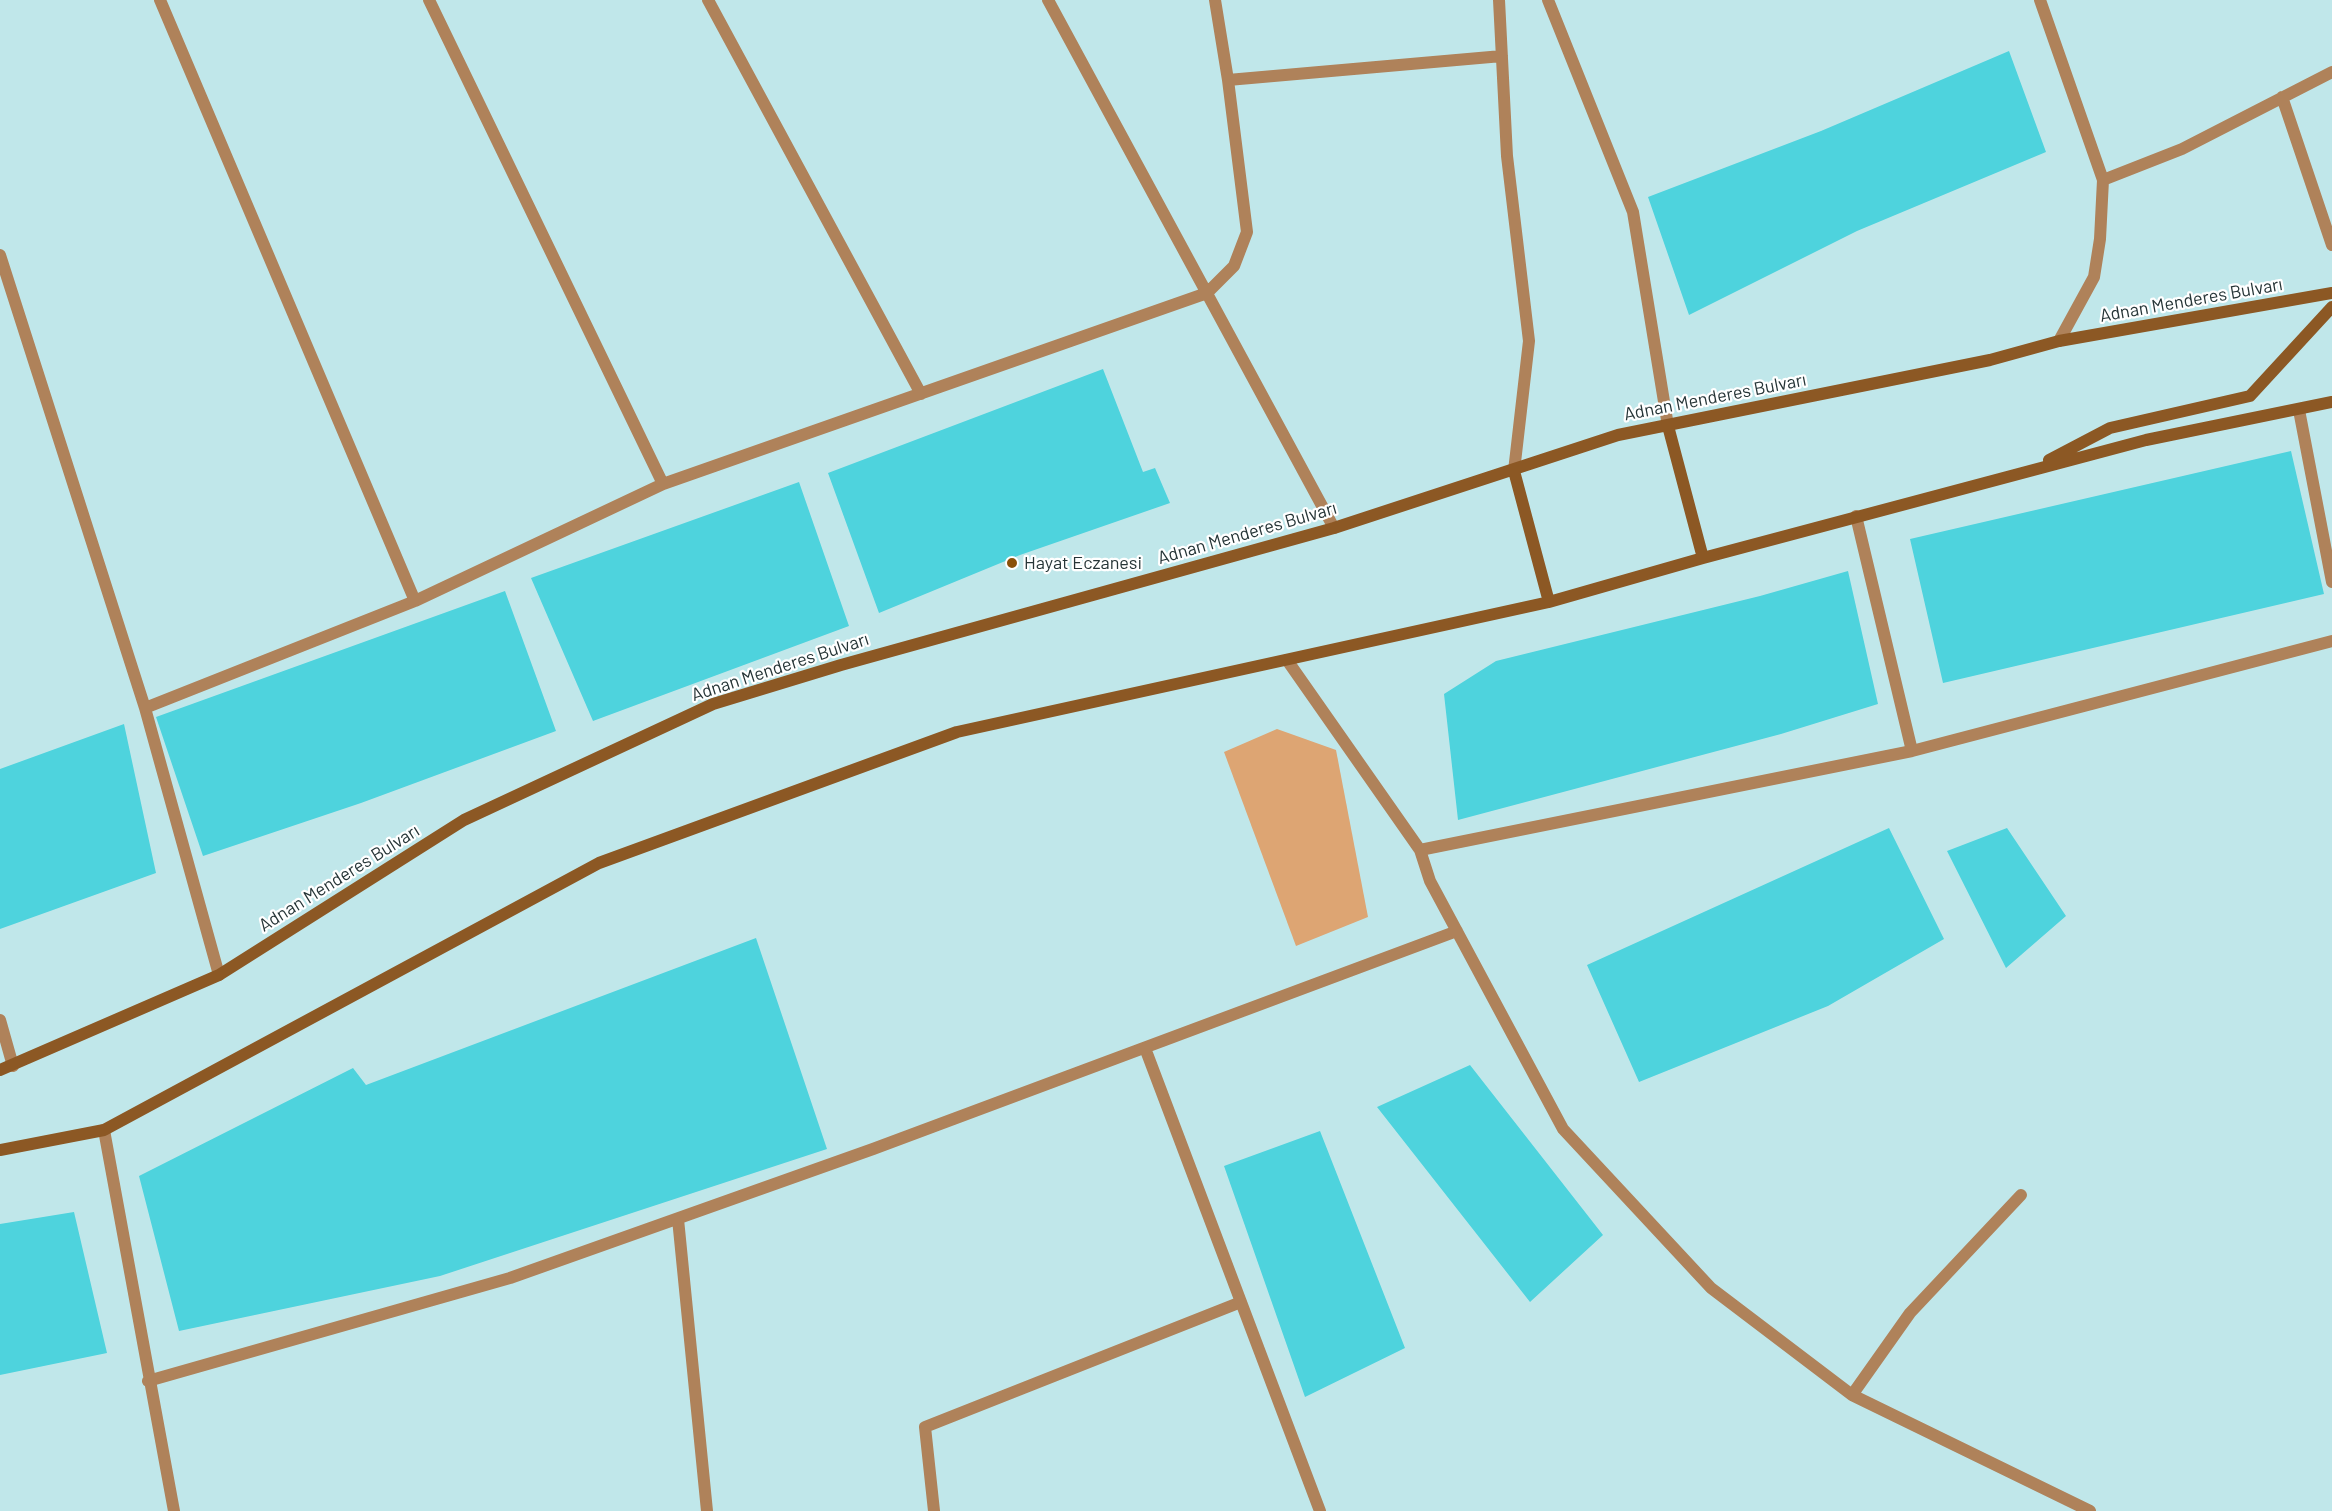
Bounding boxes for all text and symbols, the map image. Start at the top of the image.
street label: Adnan Menderes Bulvarı [2098,273,2284,327]
street label: Adnan Menderes Bulvarı [1622,369,1808,425]
street label: Adnan Menderes Bulvarı [1155,497,1339,569]
place label: Hayat Eczanesi [1024,552,1142,574]
marker: Hayat Eczanesi [1005,556,1019,570]
street label: Adnan Menderes Bulvarı [689,628,871,706]
street label: Adnan Menderes Bulvarı [255,820,423,936]

